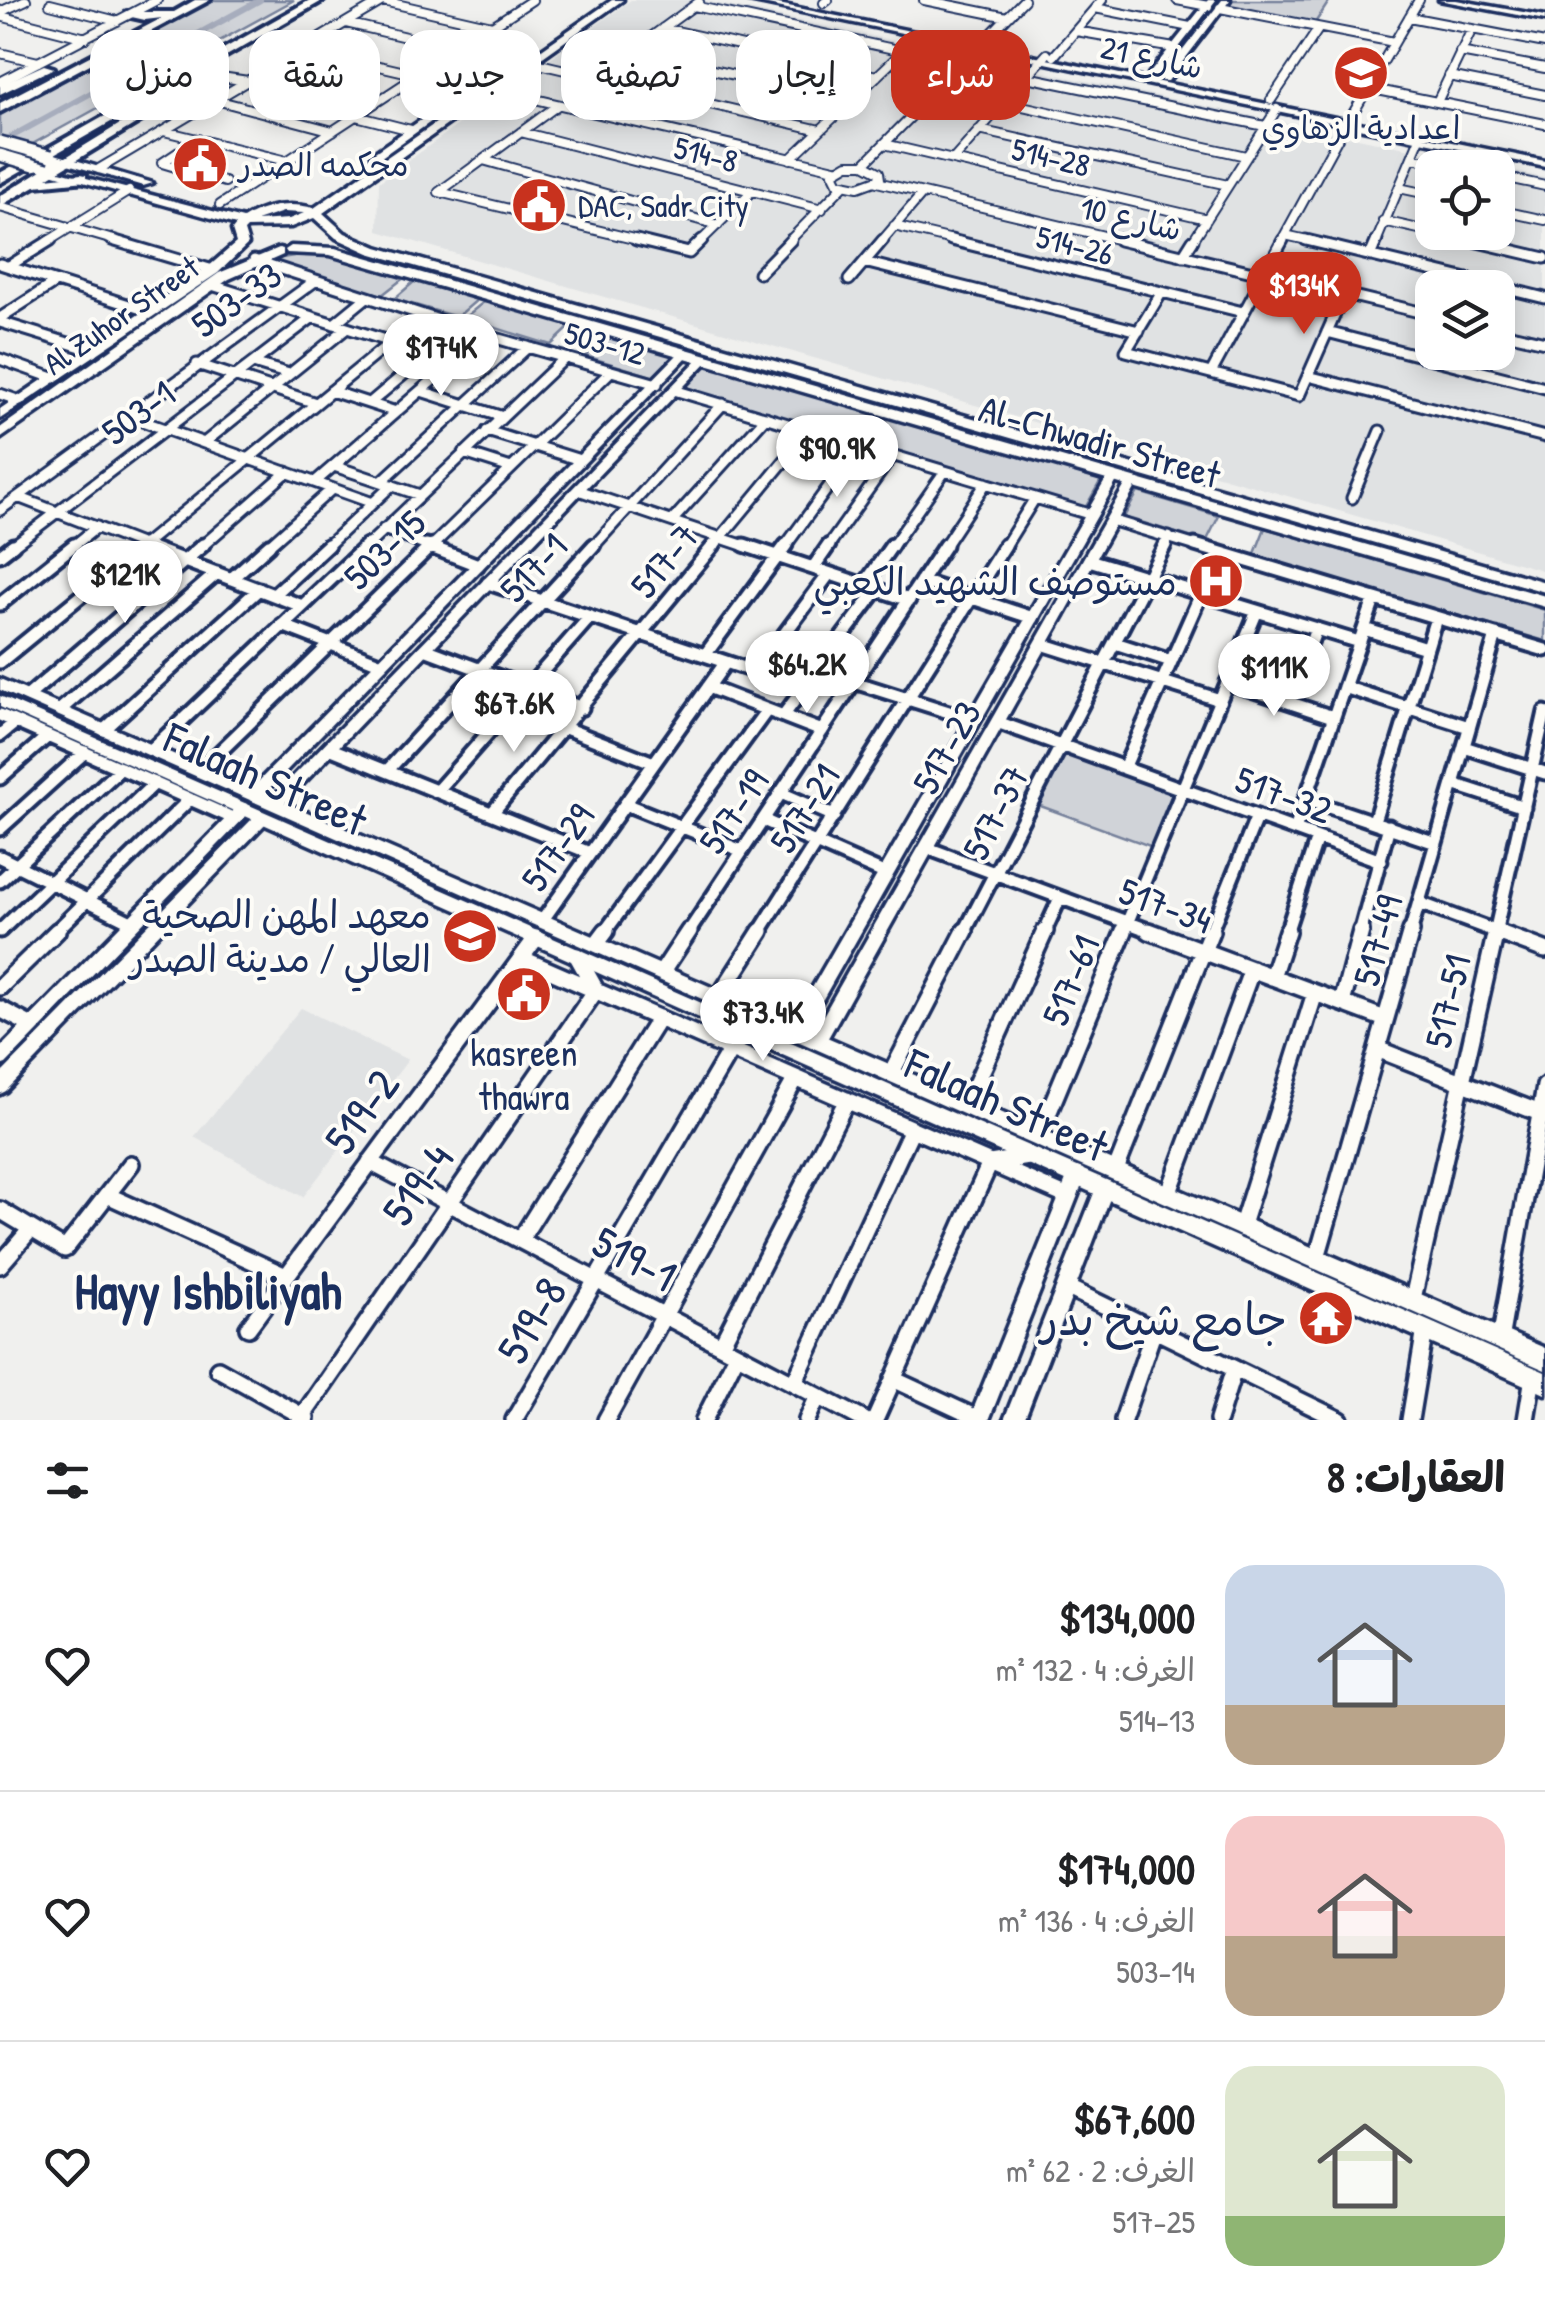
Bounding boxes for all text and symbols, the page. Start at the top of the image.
street label: شارع 21 [1097,25,1207,91]
chip: منزل [90,30,229,120]
chip: شقة [249,30,380,120]
chip: جديد [400,30,541,120]
chip: تصفية [561,30,716,120]
chip: إيجار [736,30,871,120]
chip: شراء [891,30,1030,120]
school or university icon: اعدادية الزهاوي [1331,43,1391,103]
place label: اعدادية الزهاوي [1261,106,1461,151]
street label: 514-8 [670,125,742,183]
street label: 514-28 [1008,127,1094,187]
public building icon: محكمه الصدر [170,134,230,194]
place label: محكمه الصدر [236,143,409,186]
map controls [1415,150,1515,370]
button: locate [1415,150,1515,250]
public building icon: DAC, Sadr City [509,175,569,235]
place label: DAC, Sadr City [578,184,749,227]
street label: شارع 10 [1076,186,1186,252]
street label: 514-26 [1032,215,1118,275]
street label: Al Zuhor Street [35,245,208,385]
street label: 503-33 [180,249,292,349]
pin: $134K [1234,252,1374,337]
text: $134K [1269,263,1339,306]
button: layers [1415,270,1515,370]
street label: 503-12 [560,311,650,375]
pin: $174K [371,314,511,399]
text: $174K [405,325,477,368]
street label: 503-1 [91,367,185,457]
street label: Al-Chwadir Street [973,382,1227,500]
pin: $90.9K [756,415,918,500]
text: $90.9K [798,426,876,469]
street label: 503-15 [332,497,436,601]
street label: 517-7 [618,511,710,609]
street label: 517-1 [487,521,579,613]
pin: $121K [55,541,195,626]
hospital icon: مستوصف الشهيد الكعبي [1186,551,1246,611]
text: $121K [89,552,161,595]
place label: مستوصف الشهيد الكعبي [814,555,1177,615]
pin: $64.2K [726,631,888,716]
pin: $111K [1204,634,1344,719]
text: $64.2K [767,642,847,685]
text: $111K [1240,645,1308,688]
pin: $67.6K [433,670,595,755]
text: $67.6K [473,681,555,724]
street label: 517-23 [899,691,993,803]
street label: Falaah Street [154,706,377,850]
street label: 517-32 [1229,753,1340,835]
street label: 517-21 [757,754,851,862]
street label: 517-37 [949,756,1041,868]
street label: 517-19 [686,758,780,864]
street label: 517-29 [508,793,606,901]
street label: 517-34 [1112,864,1220,946]
place label: معهد المهن الصحية العالي / مدينة الصدر [127,888,431,992]
street label: 517-49 [1339,889,1415,991]
school or university icon: معهد المهن الصحية العالي / مدينة الصدر [440,906,500,966]
street label: 517-61 [1028,927,1112,1033]
street label: 517-51 [1411,949,1483,1053]
public building icon: kasreen thawra [494,964,554,1024]
pin: $73.4K [682,979,844,1064]
text: $73.4K [722,990,804,1033]
place label: kasreen thawra [470,1026,578,1122]
street label: Falaah Street [895,1032,1118,1176]
street label: 519-2 [310,1056,412,1166]
street label: 519-4 [367,1131,467,1237]
street label: 519-1 [583,1211,687,1305]
district label: Hayy Ishbiliyah [75,1257,341,1326]
street label: 519-8 [482,1266,580,1374]
place label: جامع شيخ بدر [1037,1288,1287,1352]
temple icon: جامع شيخ بدر [1296,1288,1356,1348]
text: العقارات: 8 [1327,1448,1505,1505]
icon: filters [40,1453,95,1508]
text: $134,000 [1059,1589,1195,1646]
icon: home [1305,1605,1425,1725]
icon: heart [40,1638,95,1693]
text: الغرف: 4 · 132 m² [996,1648,1195,1691]
text: 514-13 [1119,1699,1195,1742]
text: $174,000 [1057,1840,1195,1897]
icon: home [1305,1856,1425,1976]
icon: heart [40,1889,95,1944]
text: الغرف: 4 · 136 m² [998,1899,1195,1942]
text: 503-14 [1116,1950,1195,1993]
text: $67,600 [1073,2090,1195,2147]
icon: home [1305,2106,1425,2226]
icon: heart [40,2139,95,2194]
text: الغرف: 2 · 62 m² [1006,2149,1195,2192]
text: 517-25 [1113,2200,1195,2243]

